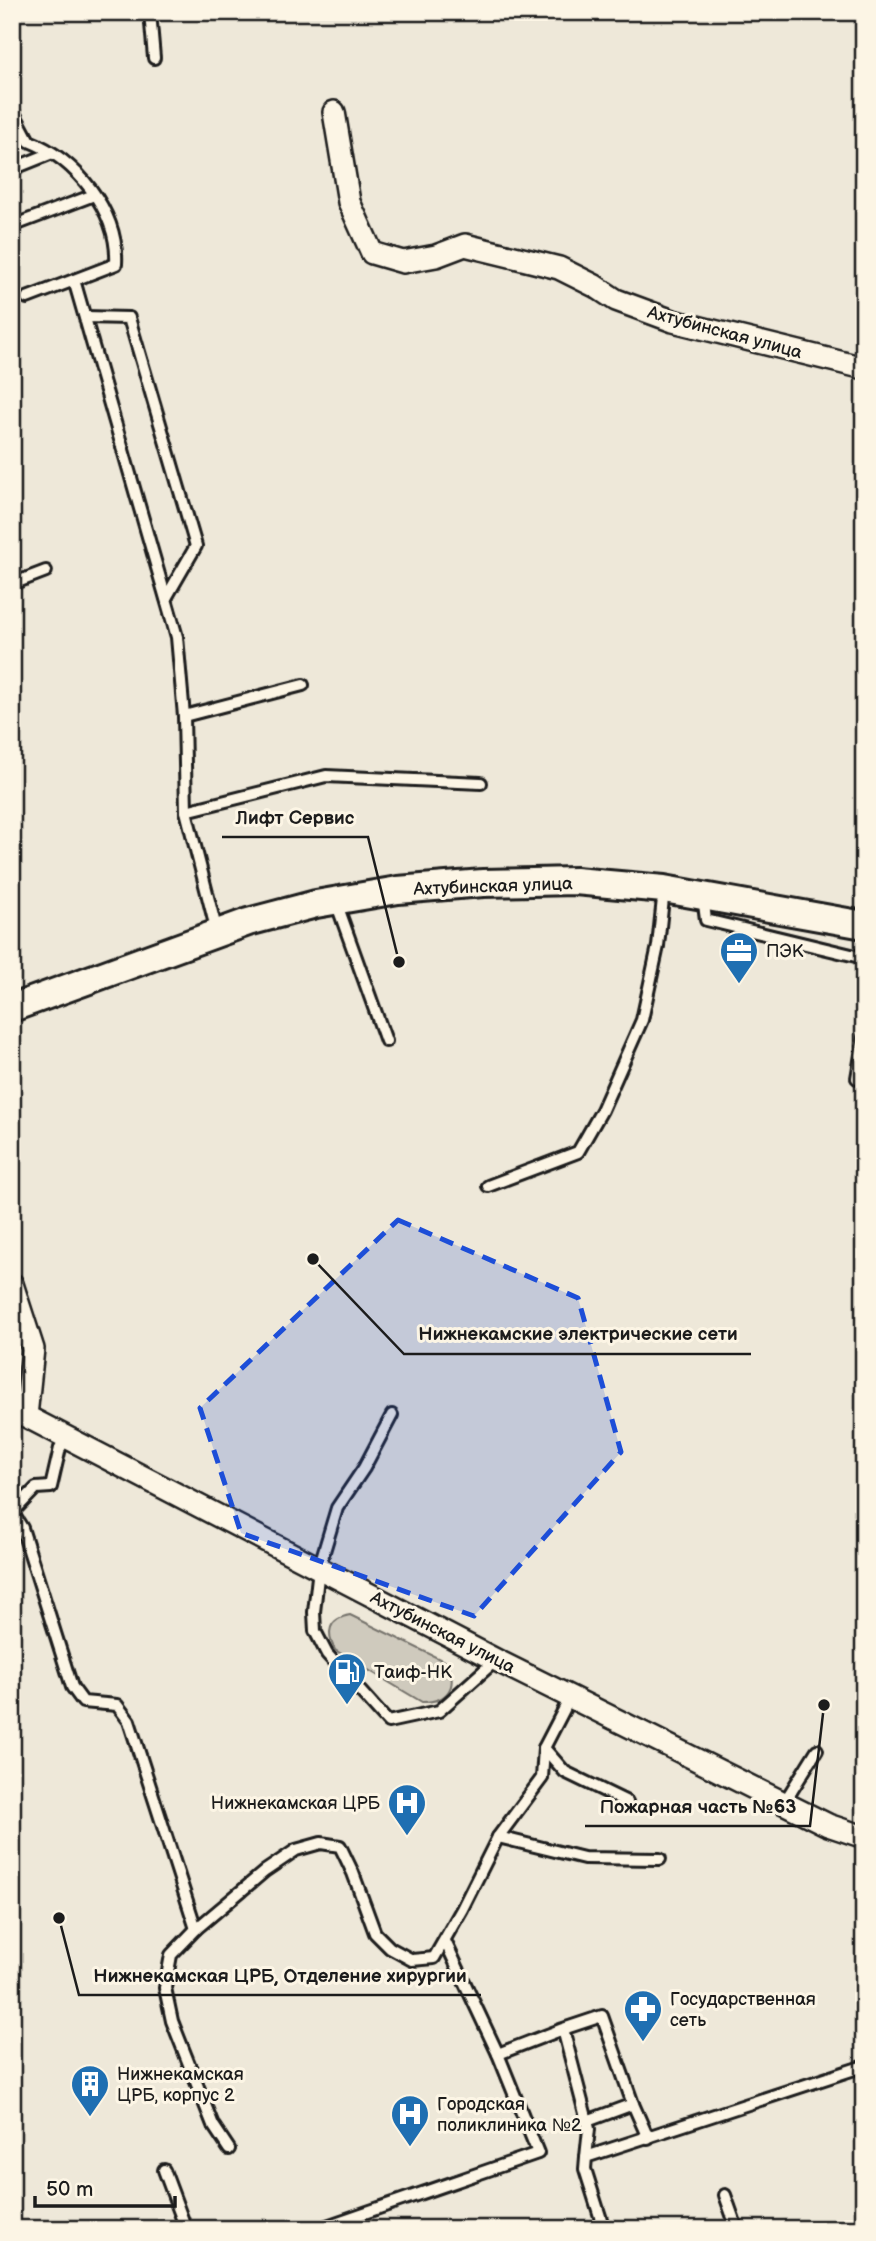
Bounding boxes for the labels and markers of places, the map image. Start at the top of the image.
callout: Лифт Сервис [222,797,368,837]
office icon: ПЭК [718,930,760,985]
place label: ПЭК [766,941,804,962]
callout: Нижнекамские электрические сети [404,1314,751,1354]
fuel station icon: Таиф-НК [326,1651,368,1706]
place label: Таиф-НК [374,1662,452,1683]
hospital icon: Нижнекамская ЦРБ [386,1782,428,1837]
callout: Пожарная часть №63 [585,1786,810,1826]
place label: Нижнекамская ЦРБ [211,1793,381,1814]
callout: Нижнекамская ЦРБ, Отделение хирургии [79,1955,481,1995]
pharmacy icon: Государственная сеть [622,1988,664,2043]
place label: Государственная сеть [670,1989,816,2031]
building icon: Нижнекамская ЦРБ, корпус 2 [69,2063,111,2118]
place label: Нижнекамская ЦРБ, корпус 2 [117,2064,244,2106]
hospital icon: Городская поликлиника №2 [389,2093,431,2148]
place label: Городская поликлиника №2 [437,2094,582,2136]

